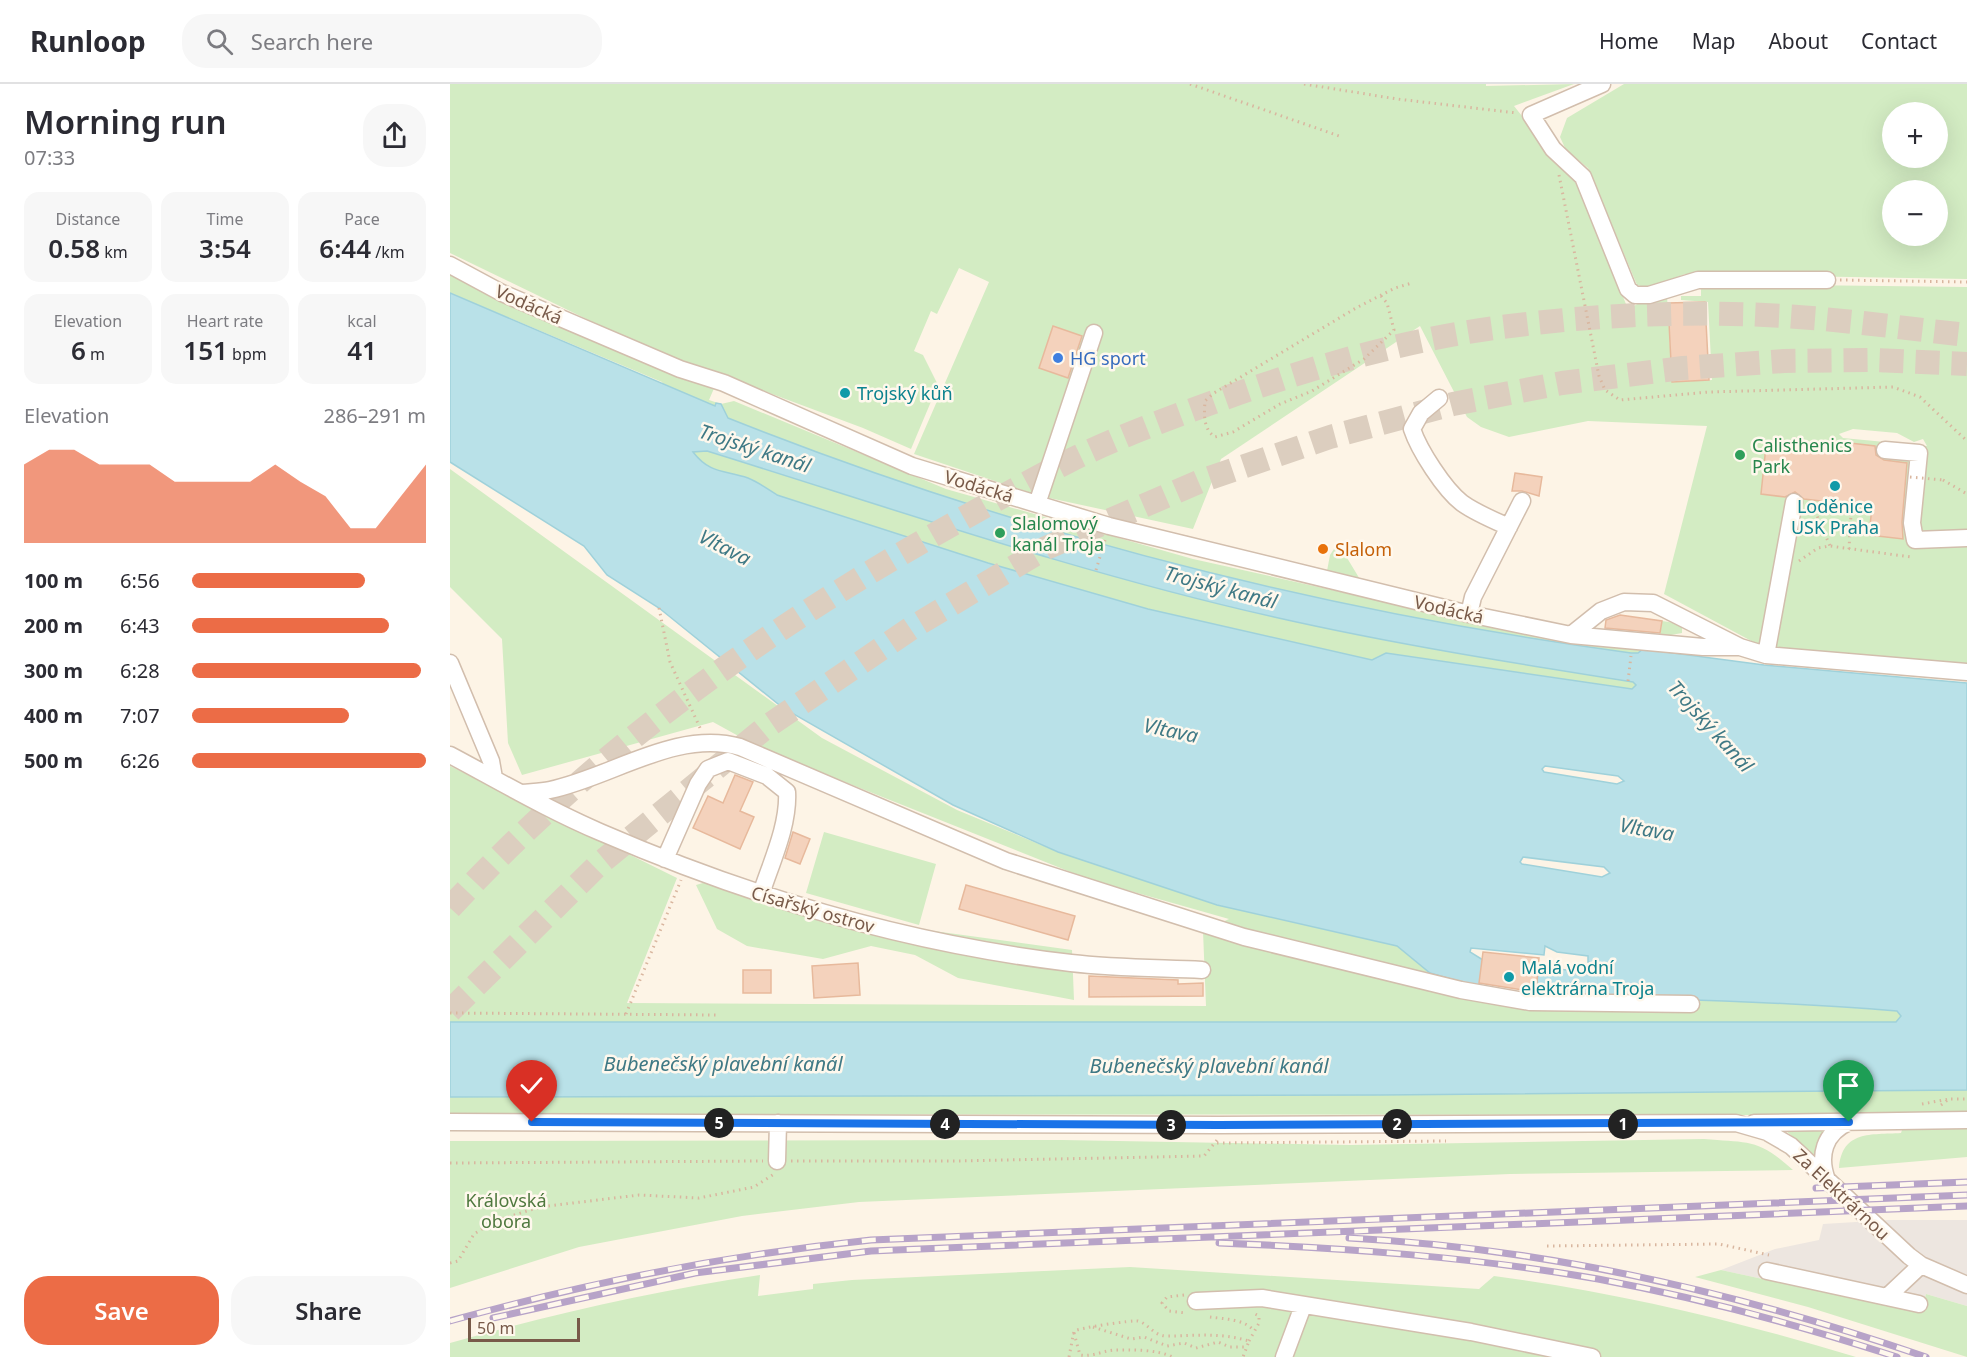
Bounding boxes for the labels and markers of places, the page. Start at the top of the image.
place label: HG sport [1070,346,1146,370]
marker: HG sport [1051,351,1065,365]
place label: Trojský kůň [857,381,953,405]
marker: Trojský kůň [838,386,852,400]
place label: Calisthenics Park [1752,433,1852,478]
marker: Calisthenics Park [1733,448,1747,462]
marker: Loděnice USK Praha [1828,479,1842,493]
place label: Loděnice USK Praha [1791,494,1879,539]
place label: Slalomový kanál Troja [1012,511,1104,556]
marker: Slalomový kanál Troja [993,526,1007,540]
place label: Slalom [1335,537,1392,561]
marker: Slalom [1316,542,1330,556]
place label: Malá vodní elektrárna Troja [1521,955,1654,1000]
marker: Malá vodní elektrárna Troja [1502,970,1516,984]
pin [506,1060,557,1122]
pin [1823,1060,1874,1122]
pin: 5 [704,1108,734,1138]
pin: 4 [930,1109,960,1139]
pin: 2 [1382,1109,1412,1139]
pin: 1 [1608,1109,1638,1139]
pin: 3 [1156,1110,1186,1140]

